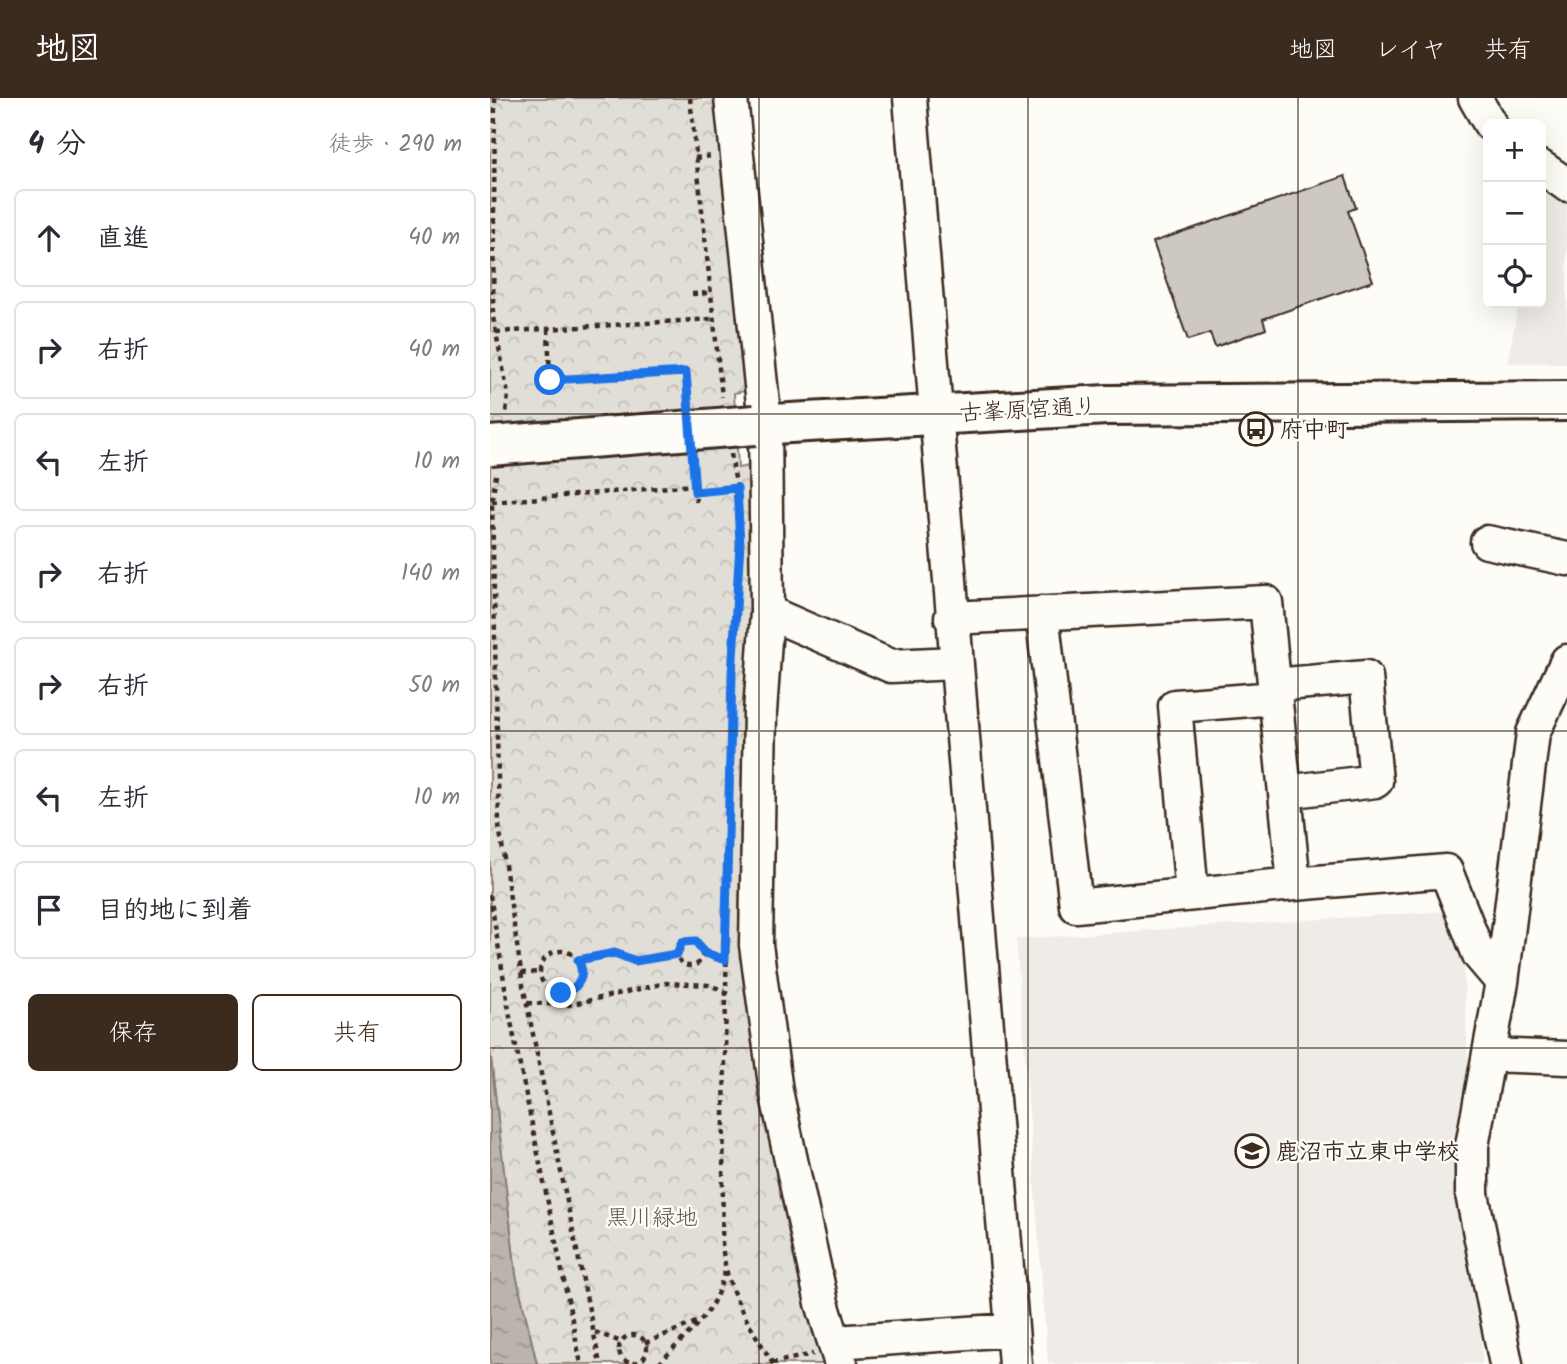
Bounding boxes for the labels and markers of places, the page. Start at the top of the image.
bus stop icon: 府中町 [1237,410,1275,448]
place label: 府中町 [1280,413,1349,449]
school or university icon: 鹿沼市立東中学校 [1233,1132,1271,1170]
place label: 鹿沼市立東中学校 [1276,1135,1460,1171]

